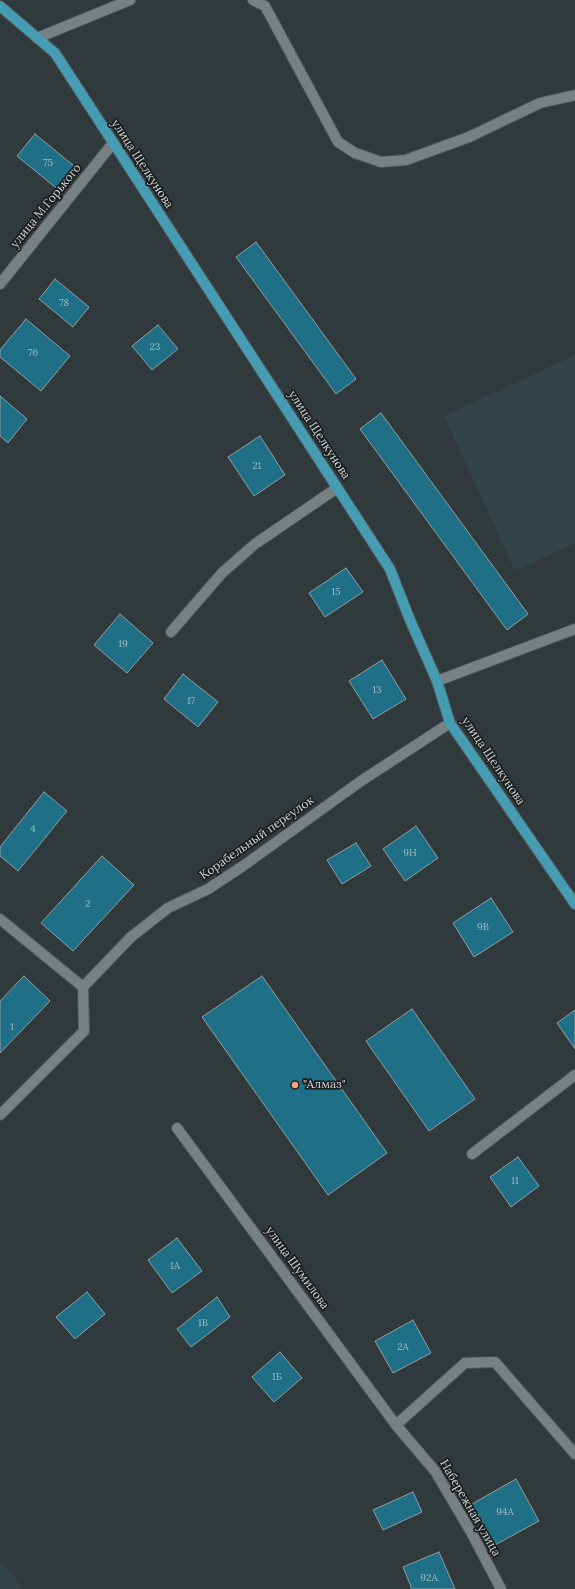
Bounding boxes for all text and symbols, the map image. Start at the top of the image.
street label: улица Щелкунова [108,117,176,211]
house number: 75 [43,157,53,169]
street label: улица М.Горького [8,161,84,251]
house number: 78 [59,297,69,309]
house number: 23 [150,341,160,353]
house number: 76 [28,347,38,359]
street label: улица Щелкунова [285,388,353,482]
house number: 21 [252,460,262,472]
house number: 15 [331,586,341,598]
house number: 19 [118,638,128,650]
house number: 13 [372,684,382,696]
house number: 17 [187,695,195,707]
street label: улица Щелкунова [458,714,528,808]
street label: Корабельный переулок [197,793,317,883]
house number: 4 [30,823,36,835]
house number: 9Н [403,847,417,859]
house number: 2 [85,898,91,910]
house number: 9В [477,921,489,933]
house number: 1 [10,1021,14,1033]
place label: "Алмаз" [303,1078,346,1092]
marker: "Алмаз" [290,1080,300,1090]
house number: 11 [511,1175,519,1187]
street label: улица Шумилова [262,1224,332,1312]
house number: 1А [170,1260,180,1272]
house number: 1В [198,1317,208,1329]
house number: 2А [397,1341,409,1353]
house number: 1Б [272,1371,282,1383]
street label: Набережная улица [436,1457,504,1559]
house number: 94А [496,1506,514,1518]
house number: 92А [420,1572,438,1584]

